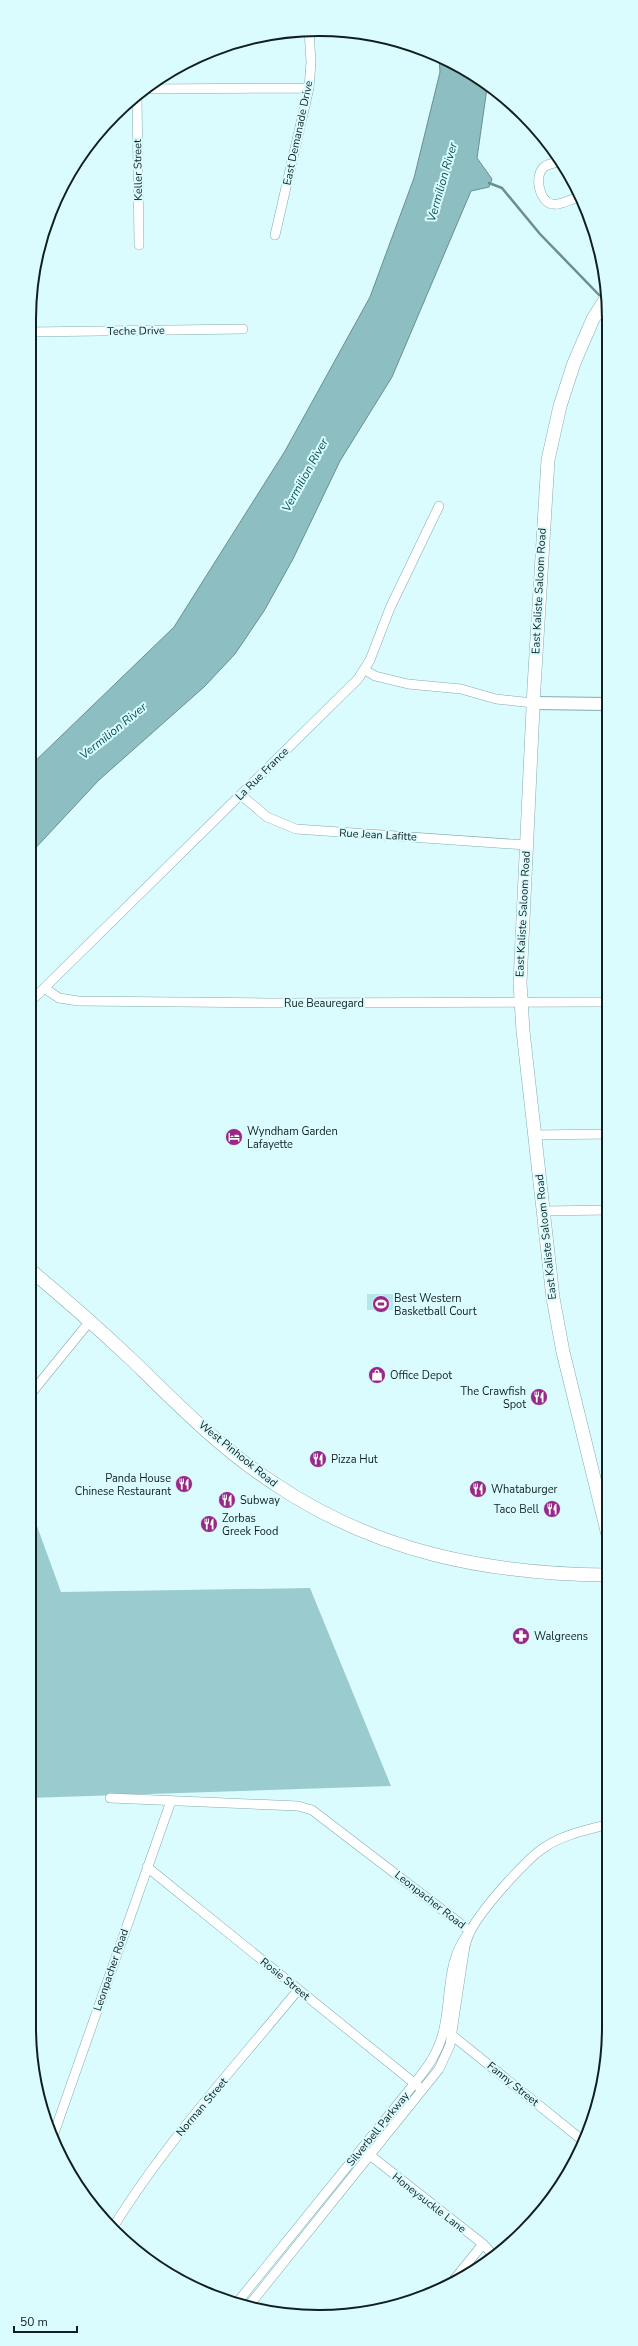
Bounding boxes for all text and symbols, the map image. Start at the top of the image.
street label: East Demanade Drive [280,79,316,187]
street label: Keller Street [130,139,146,201]
water label: Vermilion River [423,140,461,224]
street label: Teche Drive [107,323,165,339]
water label: Vermilion River [278,435,332,515]
street label: East Kaliste Saloom Road [528,528,550,654]
water label: Vermilion River [76,699,150,763]
street label: La Rue France [232,744,292,804]
street label: Rue Jean Lafitte [339,825,417,845]
street label: East Kaliste Saloom Road [512,851,534,977]
street label: Rue Beauregard [284,996,364,1011]
place label: Wyndham Garden Lafayette [247,1124,338,1152]
hotel icon: Wyndham Garden Lafayette [224,1127,244,1147]
street label: East Kaliste Saloom Road [532,1173,560,1301]
place label: Best Western Basketball Court [394,1291,477,1319]
sports icon: Best Western Basketball Court [371,1294,391,1314]
shop icon: Office Depot [367,1365,387,1385]
place label: Office Depot [390,1368,452,1383]
place label: The Crawfish Spot [460,1384,526,1412]
restaurant icon: The Crawfish Spot [529,1387,549,1407]
street label: West Pinhook Road [195,1418,281,1490]
restaurant icon: Pizza Hut [308,1449,328,1469]
place label: Pizza Hut [331,1452,378,1467]
place label: Panda House Chinese Restaurant [75,1471,171,1499]
restaurant icon: Panda House Chinese Restaurant [174,1474,194,1494]
restaurant icon: Whataburger [468,1479,488,1499]
place label: Whataburger [491,1482,558,1497]
restaurant icon: Subway [217,1490,237,1510]
place label: Subway [240,1493,280,1508]
restaurant icon: Taco Bell [542,1499,562,1519]
place label: Taco Bell [494,1502,540,1517]
place label: Zorbas Greek Food [222,1511,278,1539]
restaurant icon: Zorbas Greek Food [199,1514,219,1534]
pharmacy icon: Walgreens [511,1626,531,1646]
place label: Walgreens [534,1629,588,1644]
street label: Leonpacher Road [392,1868,468,1932]
street label: Leonpacher Road [90,1927,132,2013]
street label: Rosie Street [257,1954,313,2004]
street label: Fanny Street [484,2058,542,2110]
street label: Norman Street [173,2074,231,2140]
street label: Silverbell Parkway [343,2088,413,2169]
street label: Honeysuckle Lane [389,2169,469,2237]
scale bar [14,2308,77,2334]
text: 50 m [20,2314,48,2330]

